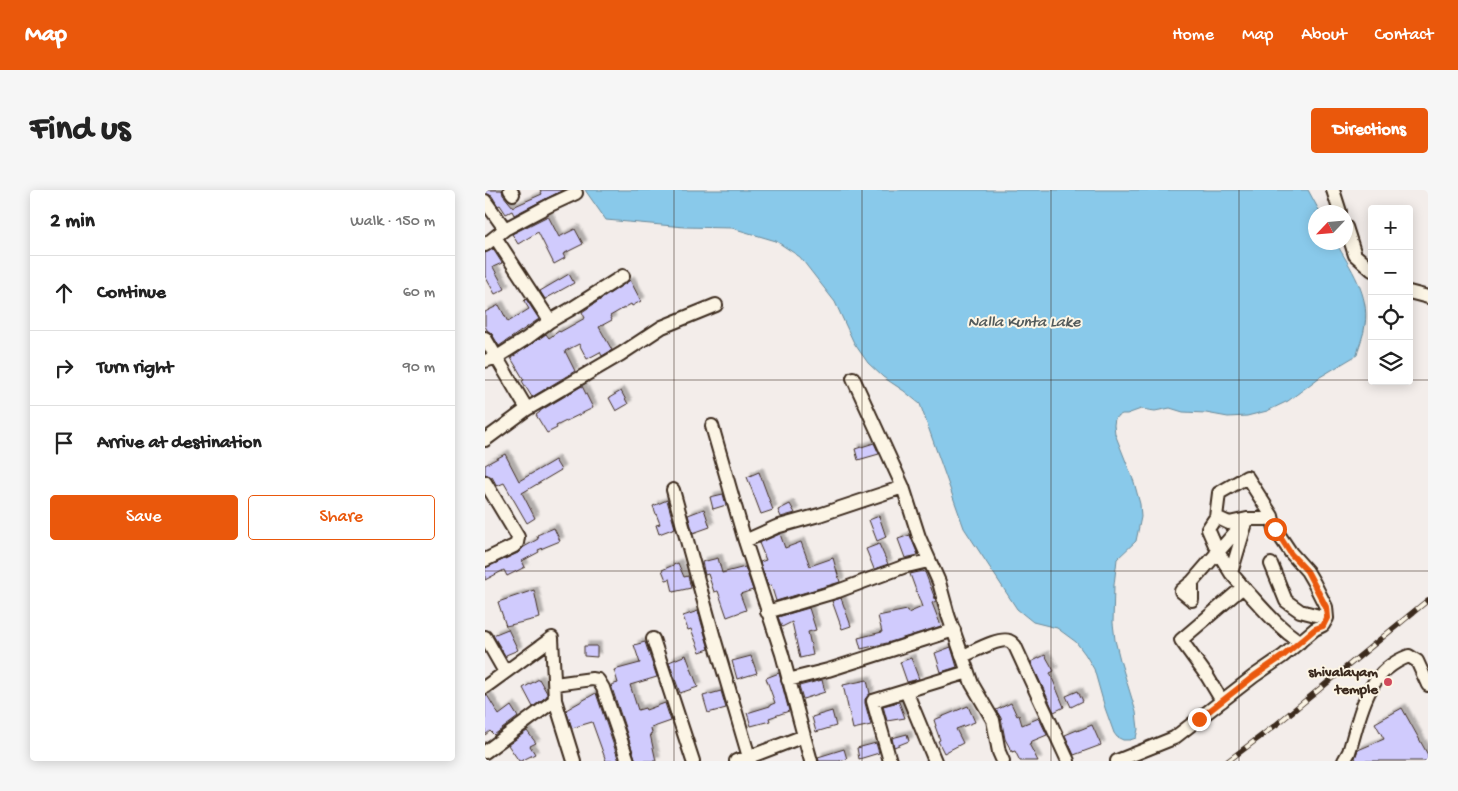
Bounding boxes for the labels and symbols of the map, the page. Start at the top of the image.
north arrow [1308,205,1353,250]
water label: Nalla Kunta Lake [968,314,1081,333]
route start [1264,518,1287,541]
place label: shivalayam temple [1308,664,1379,699]
marker: shivalayam temple [1382,676,1394,688]
route end [1188,708,1211,731]

